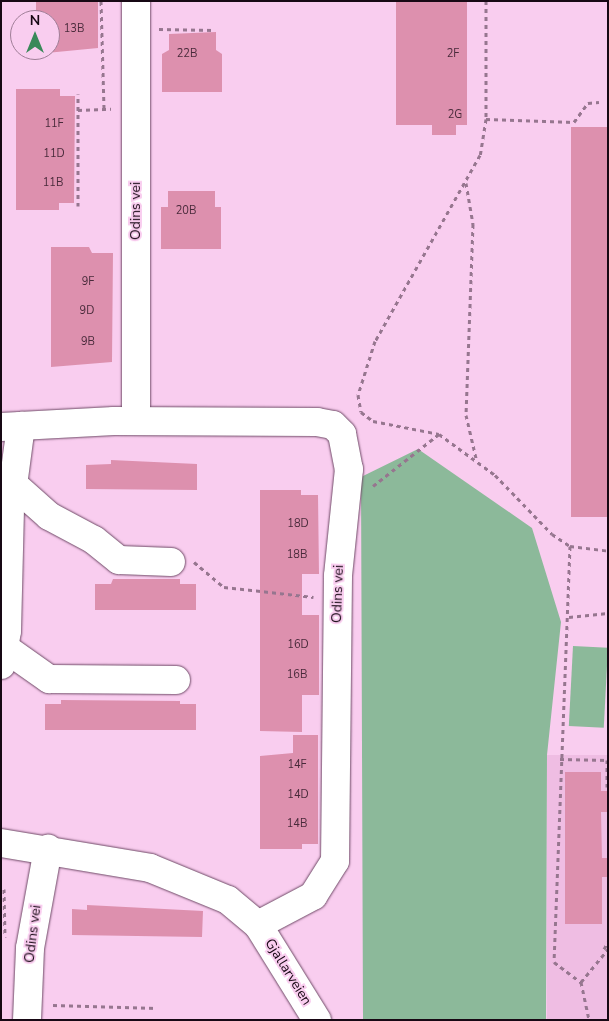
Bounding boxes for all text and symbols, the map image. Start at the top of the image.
north arrow [10,10,60,60]
text: N [30,11,40,30]
house number: 13B [64,22,84,36]
house number: 22B [177,47,197,61]
house number: 2F [447,47,459,61]
house number: 2G [448,108,462,122]
house number: 11F [44,117,64,131]
house number: 11D [43,147,65,161]
house number: 11B [43,176,63,190]
street label: Odins vei [128,182,144,240]
house number: 20B [176,204,196,218]
house number: 9F [82,275,94,289]
house number: 9D [80,304,94,318]
house number: 9B [81,335,95,349]
house number: 18D [287,517,309,531]
house number: 18B [287,548,307,562]
street label: Odins vei [329,565,347,623]
house number: 16D [287,638,309,652]
house number: 16B [287,668,307,682]
house number: 14F [287,758,307,772]
house number: 14D [287,788,309,802]
house number: 14B [287,817,307,831]
street label: Odins vei [21,904,45,964]
street label: Gjallarveien [261,936,315,1008]

